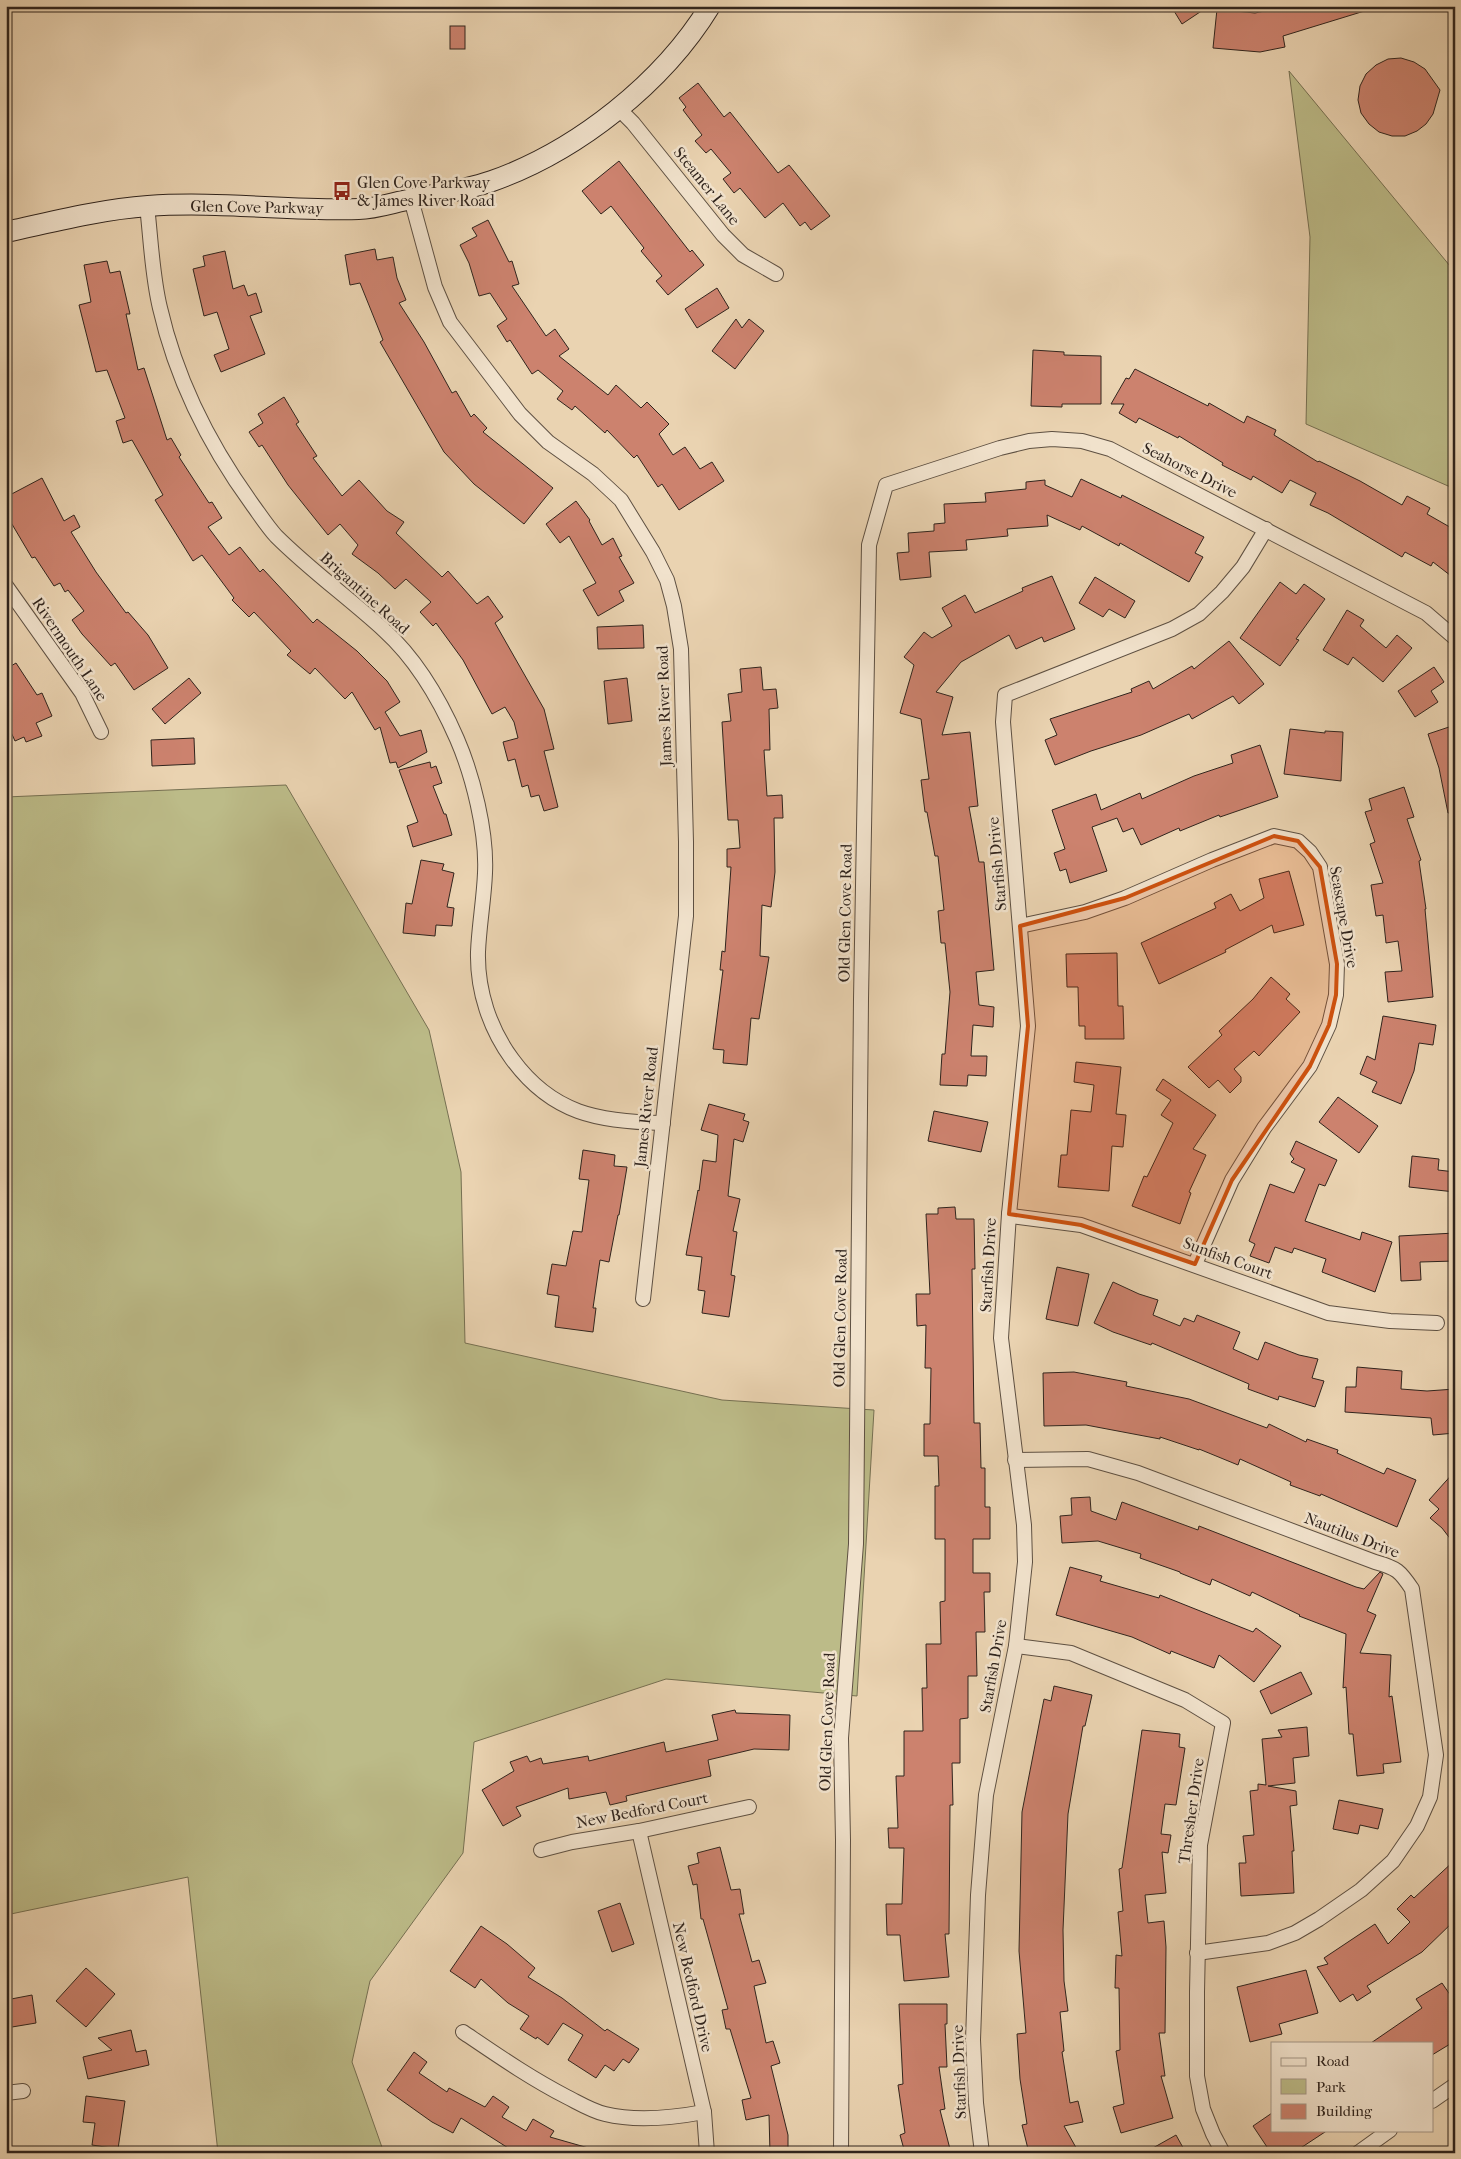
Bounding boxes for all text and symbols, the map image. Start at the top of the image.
street label: Steamer Lane [670,143,744,229]
place label: Glen Cove Parkway & James River Road [357,173,495,210]
bus stop icon: Glen Cove Parkway & James River Road [331,180,353,202]
street label: Glen Cove Parkway [190,196,324,218]
street label: Seahorse Drive [1140,438,1241,502]
street label: Brigantine Road [316,548,414,638]
street label: Rivermouth Lane [28,594,112,705]
street label: James River Road [652,645,676,769]
street label: Starfish Drive [983,816,1011,912]
street label: Old Glen Cove Road [834,843,856,982]
street label: Seascape Drive [1326,865,1362,969]
street label: James River Road [630,1046,662,1170]
street label: Starfish Drive [976,1217,1000,1313]
street label: Sunfish Court [1181,1233,1276,1283]
street label: Old Glen Cove Road [829,1248,851,1387]
street label: Nautilus Drive [1302,1508,1402,1562]
street label: Starfish Drive [975,1618,1011,1714]
street label: Old Glen Cove Road [815,1652,839,1792]
street label: Thresher Drive [1174,1757,1208,1865]
street label: New Bedford Court [574,1788,710,1832]
street label: New Bedford Drive [669,1920,717,2054]
street label: Starfish Drive [948,2024,970,2120]
legend [1271,2042,1434,2132]
text: Road [1316,2052,1350,2070]
text: Park [1316,2078,1346,2096]
text: Building [1316,2102,1373,2120]

